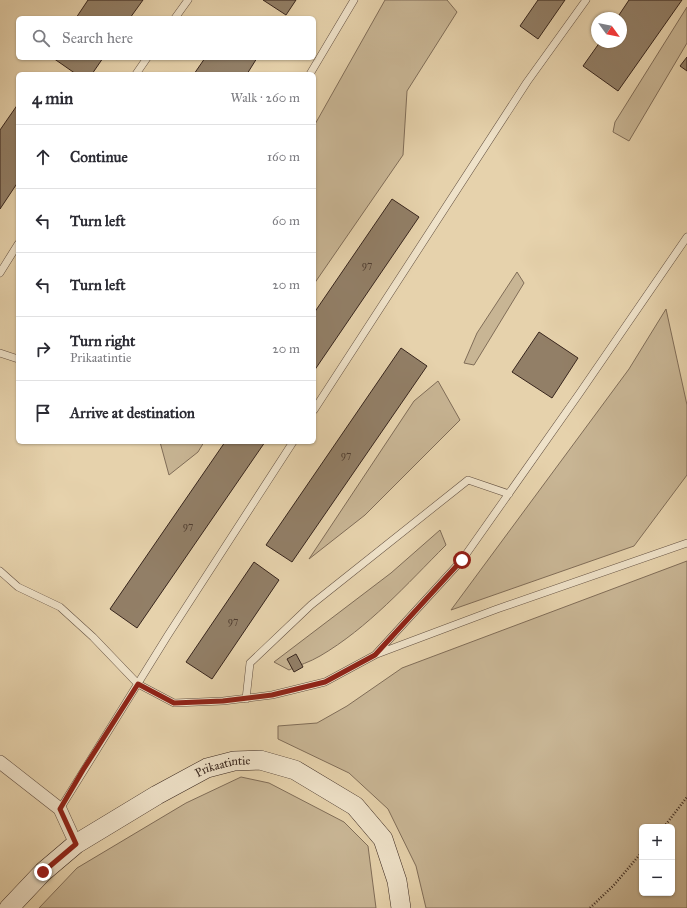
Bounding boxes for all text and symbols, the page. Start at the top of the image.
north arrow [591,12,627,48]
search box [16,16,316,60]
icon: search [30,27,52,49]
text: Search here [62,29,133,47]
text: 4 min [32,88,73,109]
text: Walk · 260 m [230,90,300,106]
icon: ahead [32,146,54,168]
text: Continue [70,148,128,166]
text: 160 m [267,149,300,165]
icon: left [32,210,54,232]
text: Turn left [70,212,126,230]
text: 60 m [272,213,300,229]
house number: 97 [362,259,372,271]
icon: left [32,274,54,296]
text: Turn left [70,276,126,294]
text: 20 m [272,277,300,293]
text: Turn right [70,332,135,350]
icon: right [32,338,54,360]
text: 20 m [272,341,300,357]
text: Prikaatintie [70,350,132,366]
icon: arrive [32,402,54,424]
text: Arrive at destination [70,404,195,422]
house number: 97 [341,449,351,461]
house number: 97 [183,520,193,532]
route start [453,551,471,569]
house number: 97 [228,615,238,627]
street label: Prikaatintie [192,753,251,780]
map controls [639,824,675,896]
button: + [639,824,675,860]
button: − [639,860,675,896]
route end [34,863,52,881]

